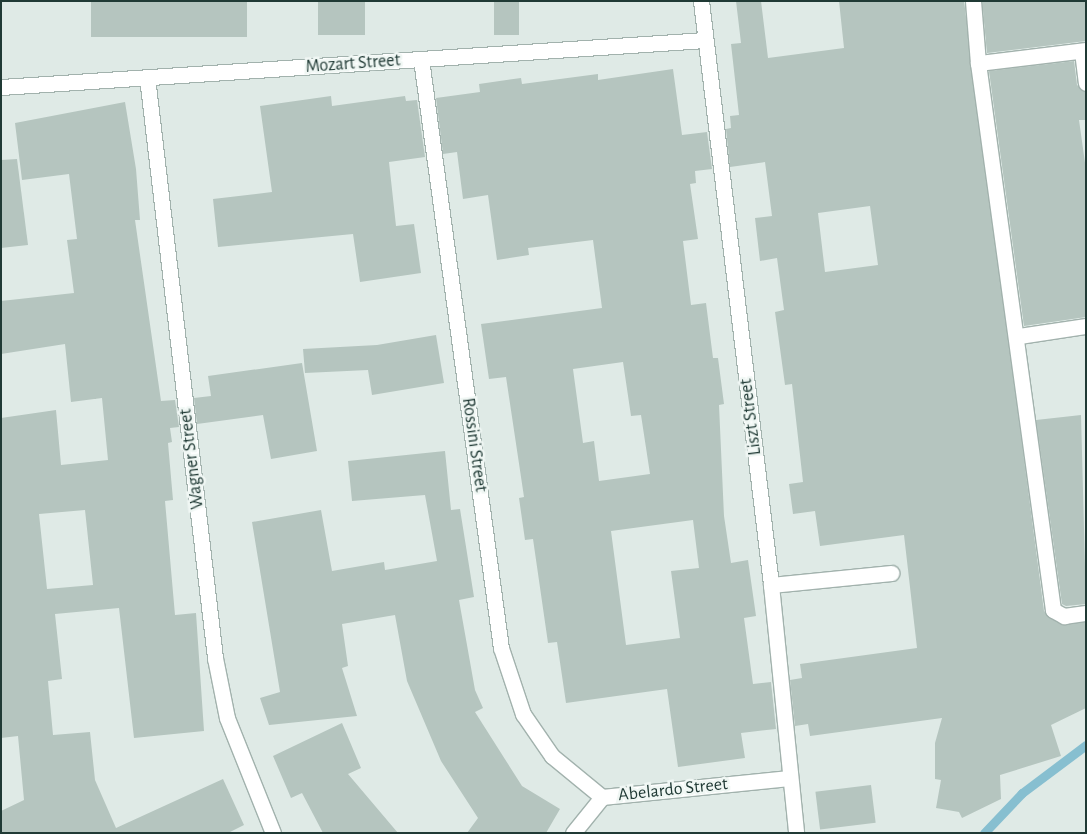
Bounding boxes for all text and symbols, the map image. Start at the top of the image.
street label: Mozart Street [305,50,401,78]
street label: Liszt Street [736,377,766,457]
street label: Rossini Street [457,397,491,493]
street label: Wagner Street [175,408,209,510]
street label: Abelardo Street [617,774,729,806]

